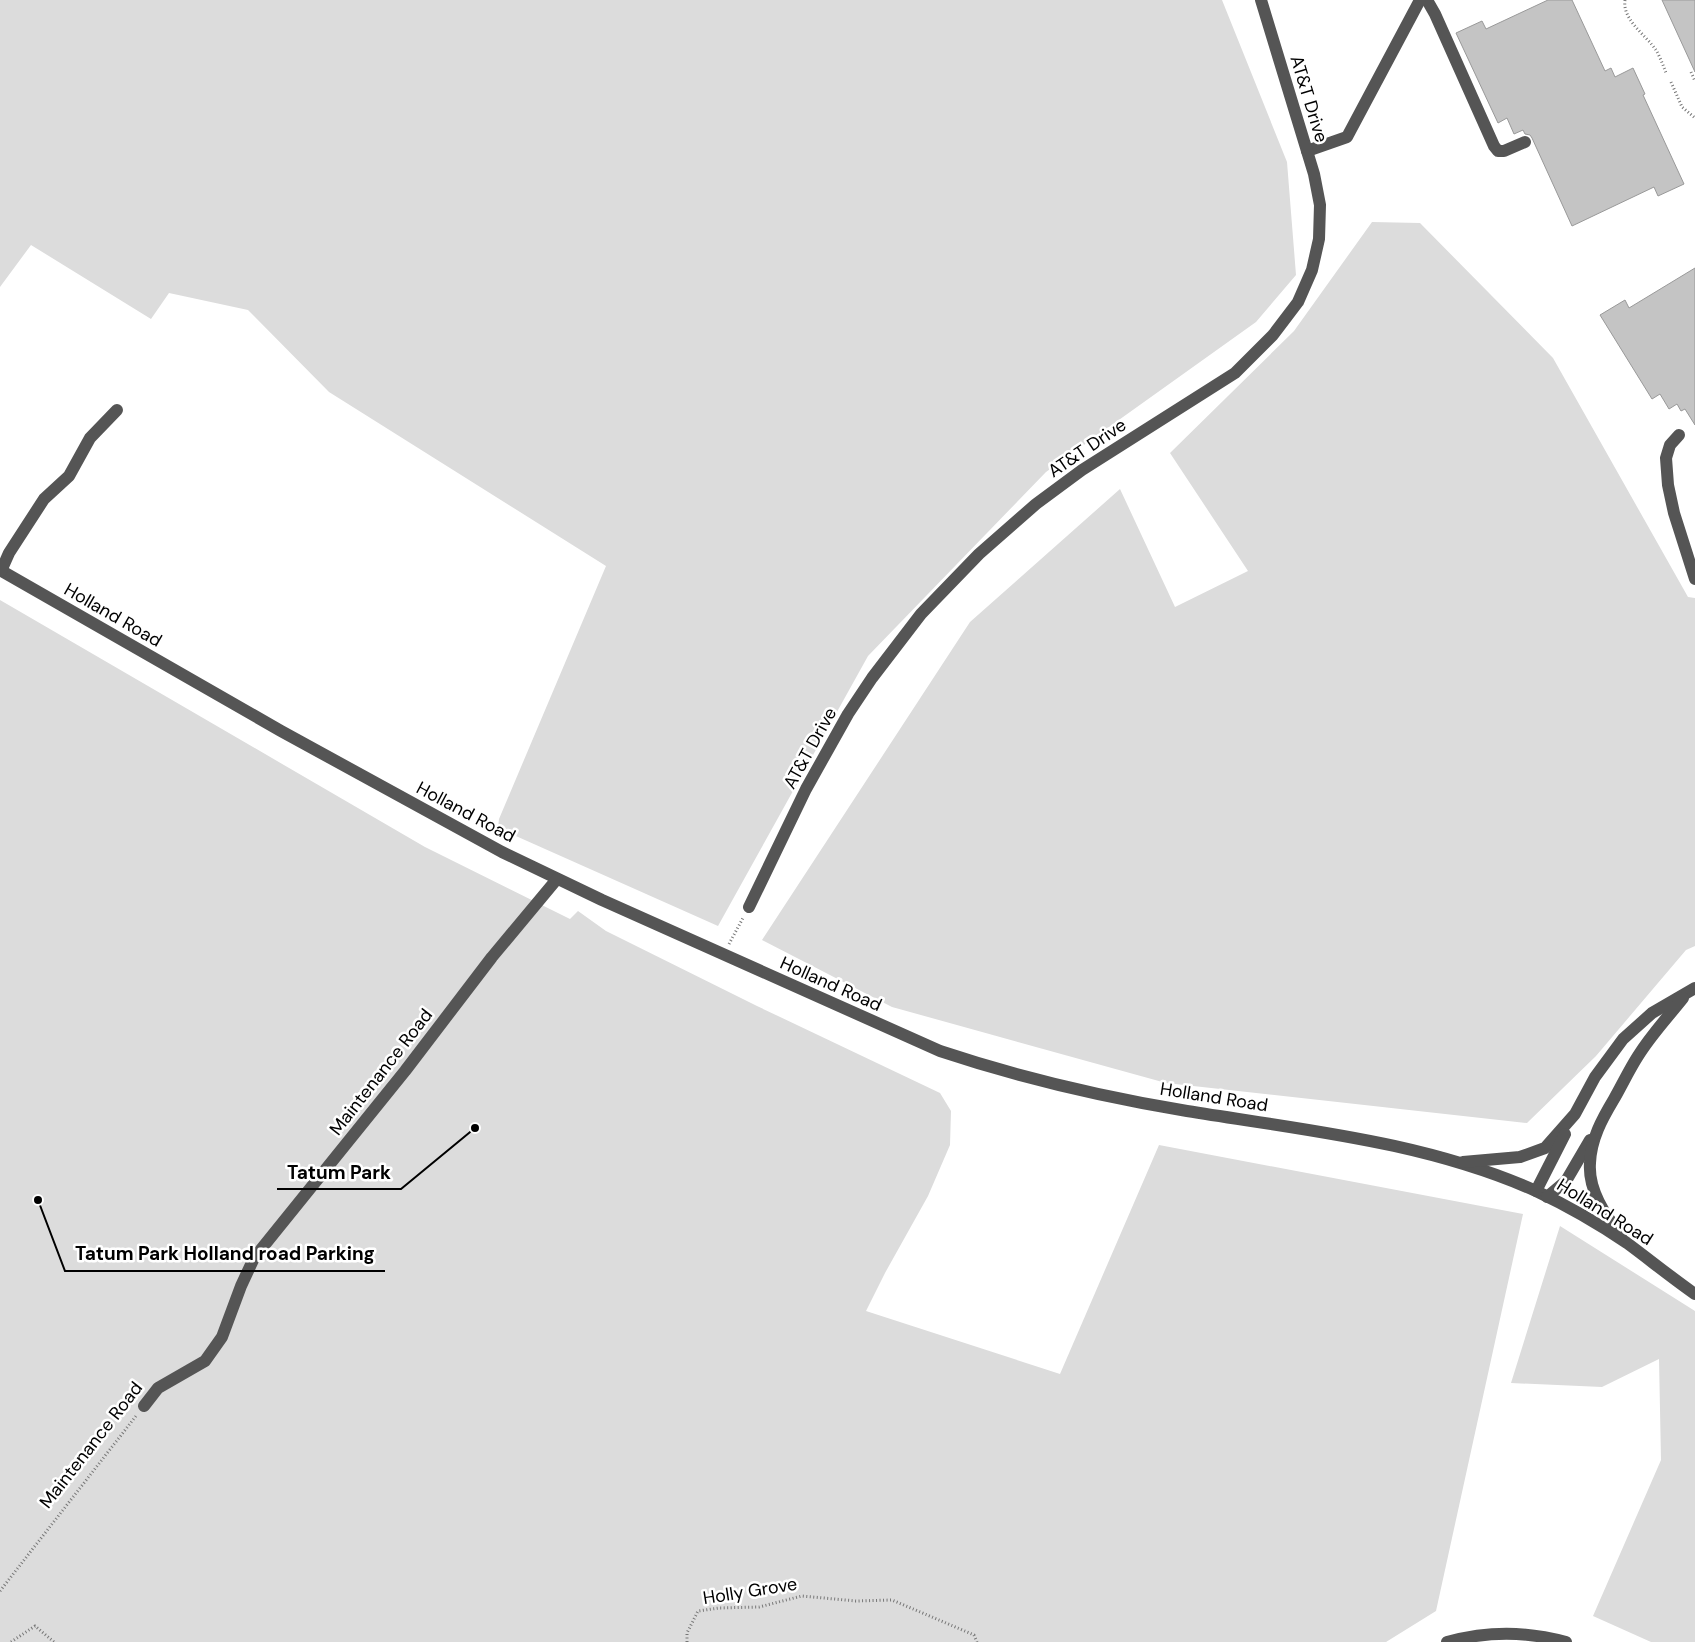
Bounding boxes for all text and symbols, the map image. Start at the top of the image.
street label: AT&T Drive [1284,53,1334,145]
street label: AT&T Drive [1043,413,1131,483]
street label: Holland Road [60,577,166,653]
street label: AT&T Drive [778,703,842,793]
street label: Holland Road [412,776,520,848]
street label: Holland Road [776,951,886,1017]
street label: Maintenance Road [324,1004,438,1140]
street label: Holland Road [1158,1077,1270,1117]
callout: Tatum Park [277,1155,401,1189]
text: Tatum Park [287,1160,391,1185]
street label: Holland Road [1552,1173,1658,1251]
callout: Tatum Park Holland road Parking [65,1237,385,1271]
text: Tatum Park Holland road Parking [75,1241,375,1266]
street label: Maintenance Road [34,1377,148,1513]
street label: Holly Grove [701,1572,799,1610]

